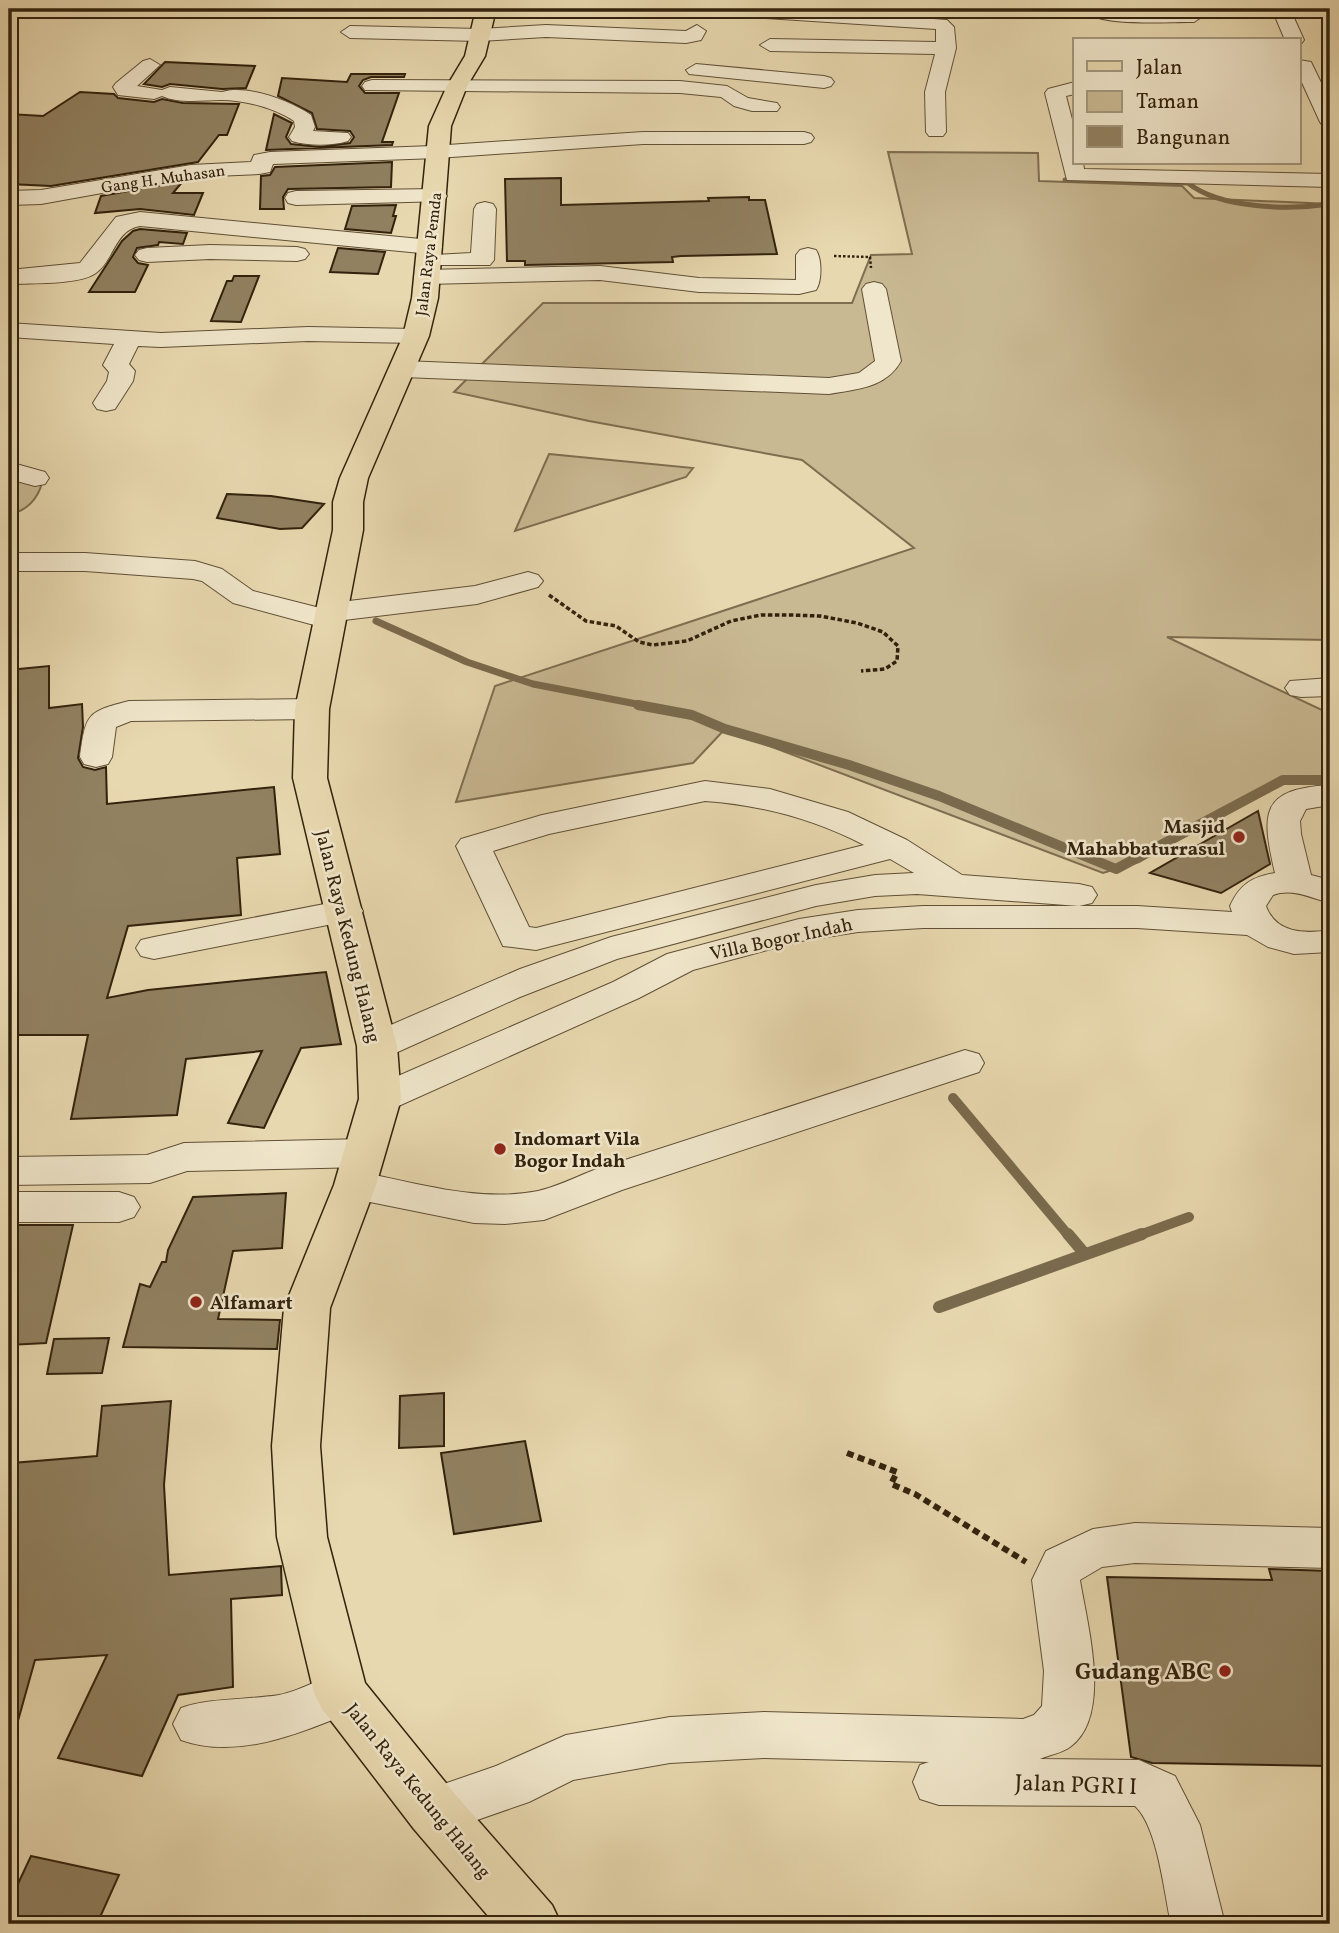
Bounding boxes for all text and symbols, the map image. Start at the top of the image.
legend [1073,38,1300,164]
text: Jalan [1136,54,1183,83]
text: Taman [1136,88,1199,117]
text: Bangunan [1136,124,1230,153]
street label: Gang H. Muhasan [100,160,227,200]
street label: Jalan Raya Pemda [411,191,449,317]
place label: Masjid Mahabbaturrasul [1067,815,1225,863]
street label: Jalan Raya Kedung Halang [308,827,386,1046]
marker: Masjid Mahabbaturrasul [1231,829,1247,845]
street label: Villa Bogor Indah [708,912,855,968]
place label: Indomart Vila Bogor Indah [514,1127,640,1175]
marker: Indomart Vila Bogor Indah [492,1141,508,1157]
place label: Alfamart [210,1291,293,1317]
marker: Alfamart [188,1294,204,1310]
place label: Gudang ABC [1075,1657,1211,1689]
marker: Gudang ABC [1217,1663,1233,1679]
street label: Jalan Raya Kedung Halang [338,1698,496,1884]
street label: Jalan PGRI I [1014,1768,1138,1804]

